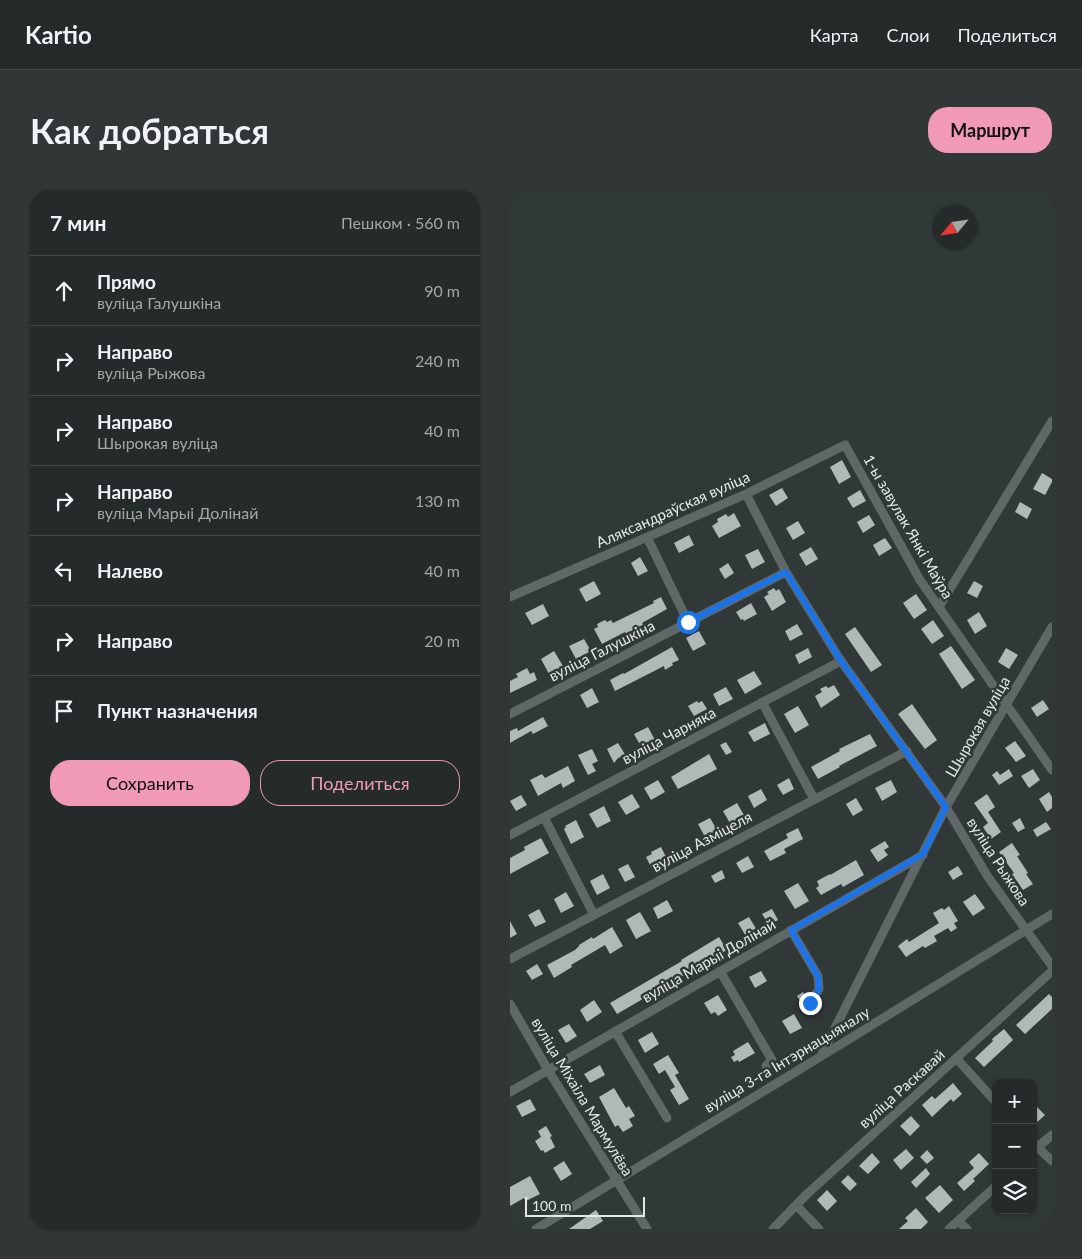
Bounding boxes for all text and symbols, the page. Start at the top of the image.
text: Kartio [25,20,92,49]
text: Карта [810,24,858,46]
text: Слои [886,24,930,46]
text: Поделиться [958,24,1057,46]
button: Маршрут [928,107,1052,153]
text: Как добраться [30,109,269,151]
north arrow [932,205,977,250]
text: 7 мин [50,210,107,235]
text: Пешком · 560 m [341,213,460,232]
text: Прямо [97,270,156,293]
icon: ahead [50,277,78,305]
text: 90 m [424,281,460,300]
text: вуліца Галушкіна [97,293,221,312]
text: Направо [97,340,173,363]
icon: right [50,347,78,375]
text: 240 m [415,351,460,370]
text: вуліца Рыжова [97,363,205,382]
text: Направо [97,410,173,433]
icon: right [50,417,78,445]
text: 40 m [424,421,460,440]
text: Шырокая вуліца [97,433,218,452]
street label: 1-ы завулак Янкі Маўра [860,451,957,602]
street label: Аляксандраўская вуліца [593,467,752,551]
text: Направо [97,480,173,503]
icon: right [50,487,78,515]
text: 130 m [415,491,460,510]
text: вуліца Марыі Долінай [97,503,258,522]
icon: left [50,557,78,585]
text: Налево [97,559,163,582]
text: 40 m [424,561,460,580]
route start [677,611,700,634]
street label: вуліца Галушкіна [546,616,658,685]
icon: right [50,627,78,655]
text: Направо [97,629,173,652]
text: 20 m [424,631,460,650]
street label: Шырокая вуліца [941,673,1013,780]
icon: arrive [50,697,78,725]
text: Пункт назначения [97,699,258,722]
street label: вуліца Чарняка [619,703,719,767]
button: Сохранить [50,760,250,806]
button: Поделиться [260,760,460,806]
street label: вуліца Азміцеля [648,807,755,875]
street label: вуліца Рыжова [964,814,1034,909]
street label: вуліца Марыі Долінай [638,914,779,1006]
route end [799,992,822,1015]
street label: вуліца 3-га Інтэрнацыяналу [700,1002,873,1116]
street label: вуліца Міхаіла Мармулёва [528,1014,637,1179]
street label: вуліца Раскавай [855,1045,948,1131]
map controls [992,1079,1037,1214]
button: + [992,1079,1037,1124]
button: − [992,1124,1037,1169]
button: layers [992,1169,1037,1214]
scale bar [525,1194,645,1217]
text: 100 m [532,1197,571,1214]

